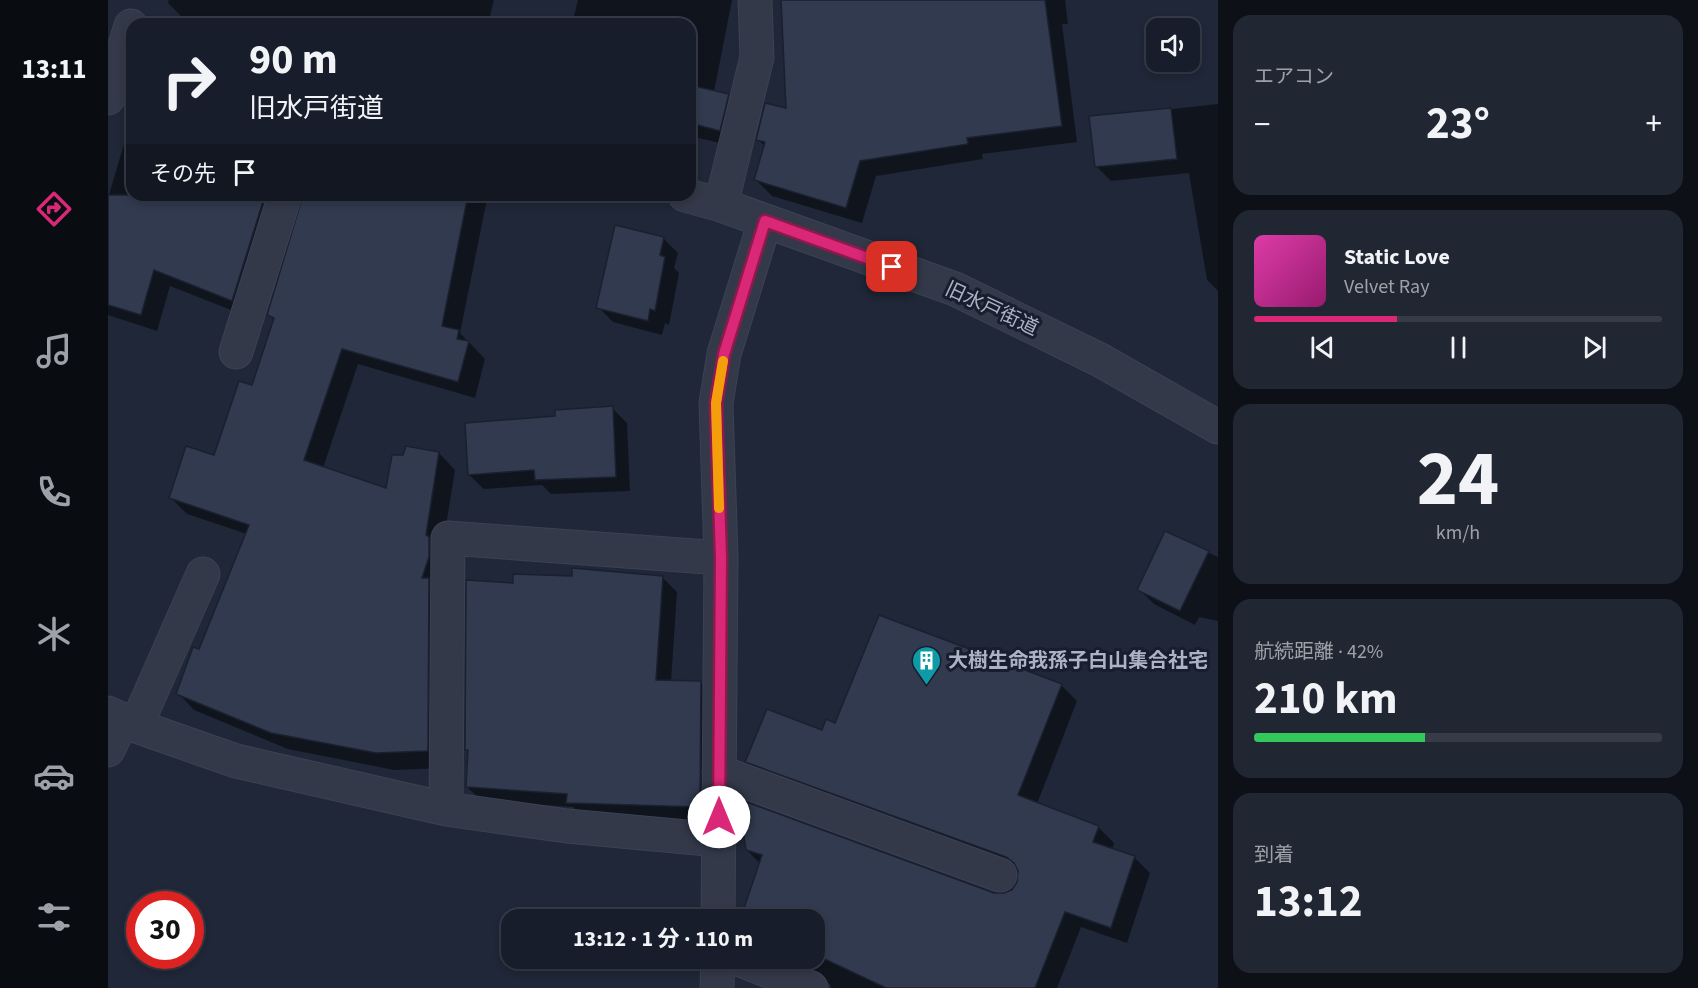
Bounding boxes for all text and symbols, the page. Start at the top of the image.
map controls [1146,18,1200,72]
button: sound [1146,18,1200,72]
text: 90 m [249,30,338,90]
icon: right [150,42,228,120]
text: 13:11 [21,50,87,89]
text: エアコン [1254,63,1334,91]
text: 旧水戸街道 [249,89,384,128]
text: 23° [1426,92,1490,156]
text: − [1254,101,1270,148]
text: + [1646,101,1662,148]
icon: arrive [228,156,261,189]
text: その先 [150,158,216,190]
icon: directions [33,188,75,230]
pin [866,241,917,292]
text: Static Love [1344,241,1450,273]
icon: arrive [875,250,908,283]
text: Velvet Ray [1344,273,1430,301]
street label: 旧水戸街道 [940,275,1043,343]
icon: music [33,330,75,372]
icon: previous [1306,331,1339,364]
icon: pause [1442,331,1475,364]
icon: next [1578,331,1611,364]
text: 24 [1417,424,1499,535]
icon: phone [33,471,75,513]
text: km/h [1436,519,1480,547]
icon: climate [33,613,75,655]
text: 航続距離 · 42% [1254,638,1383,666]
building icon: 大樹生命我孫子白山集合社宅 [911,644,943,686]
place label: 大樹生命我孫子白山集合社宅 [948,647,1208,675]
text: 210 km [1254,667,1398,731]
icon: car [33,755,75,797]
position arrow [687,785,751,849]
text: 到着 [1254,841,1294,869]
text: 13:12 [1254,870,1363,934]
speed limit sign: 30 [126,891,204,969]
icon: filters [33,896,75,938]
text: 13:12 · 1 分 · 110 m [573,923,753,955]

